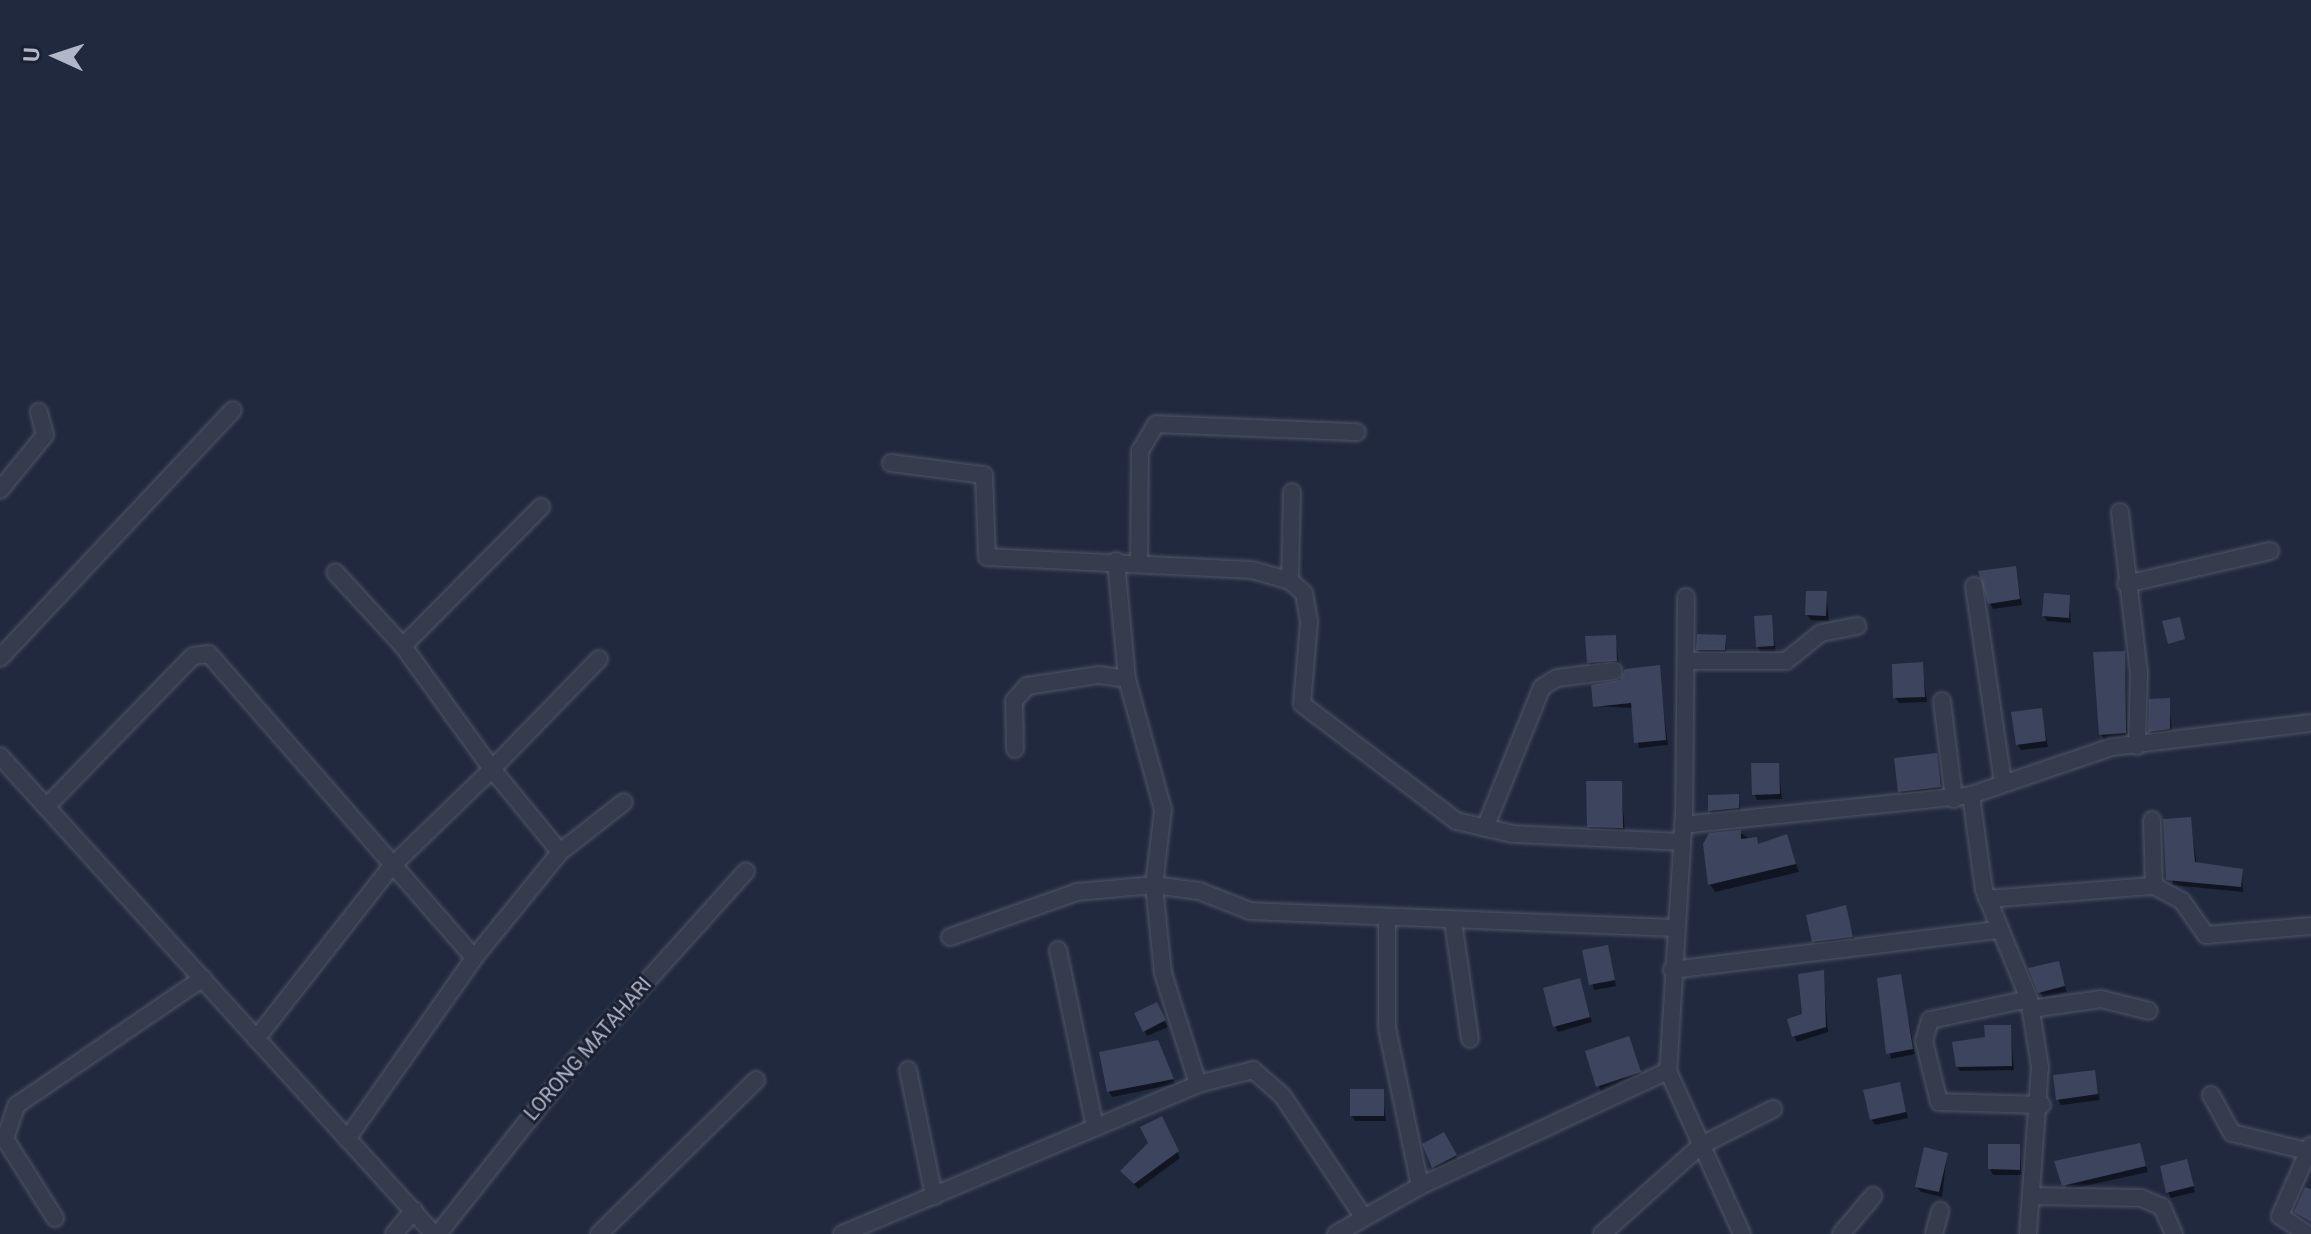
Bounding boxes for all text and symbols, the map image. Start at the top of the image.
north arrow [16,16,96,96]
text: U [19,47,44,63]
street label: LORONG MATAHARI [519,973,657,1125]

